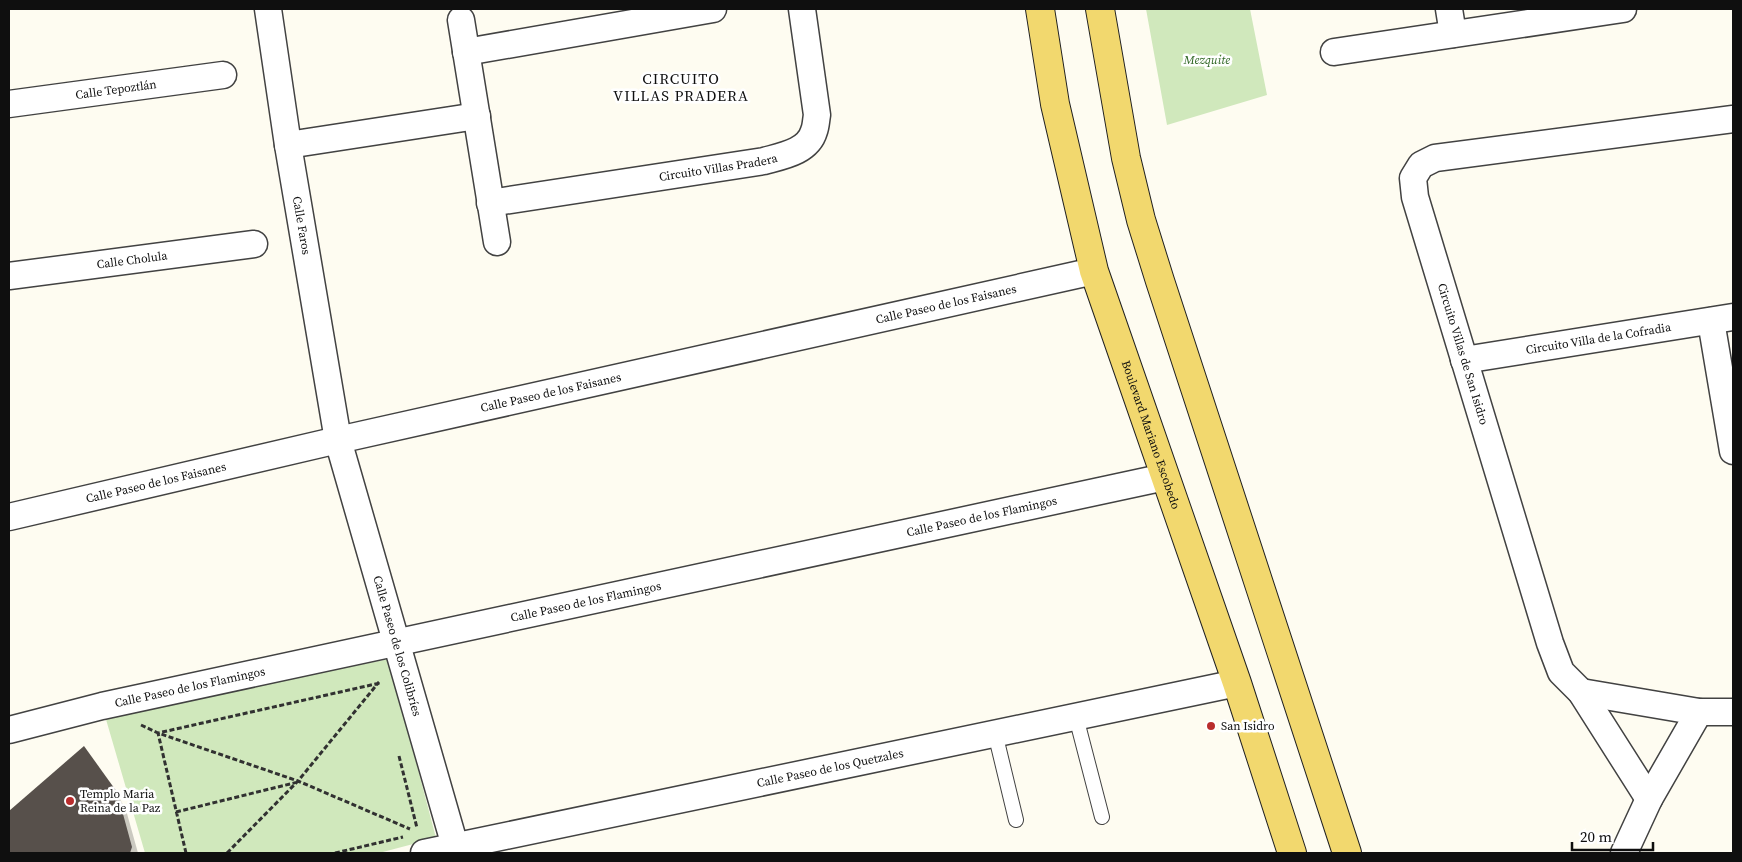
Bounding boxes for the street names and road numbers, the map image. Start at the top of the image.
street label: Calle Tepoztlán [74,76,158,103]
street label: Circuito Villas Pradera [658,150,780,185]
street label: Calle Faros [289,195,314,256]
street label: Calle Cholula [96,247,169,272]
street label: Calle Paseo de los Faisanes [874,281,1018,328]
street label: Circuito Villas de San Isidro [1434,281,1492,427]
street label: Circuito Villa de la Cofradia [1525,319,1673,358]
street label: Boulevard Mariano Escobedo [1118,358,1184,512]
street label: Calle Paseo de los Faisanes [479,369,623,416]
street label: Calle Paseo de los Faisanes [84,458,228,507]
street label: Calle Paseo de los Flamingos [905,492,1059,540]
street label: Calle Paseo de los Colibríes [369,574,425,718]
street label: Calle Paseo de los Flamingos [509,578,663,626]
street label: Calle Paseo de los Flamingos [113,663,267,711]
street label: Calle Paseo de los Quetzales [755,745,905,791]

